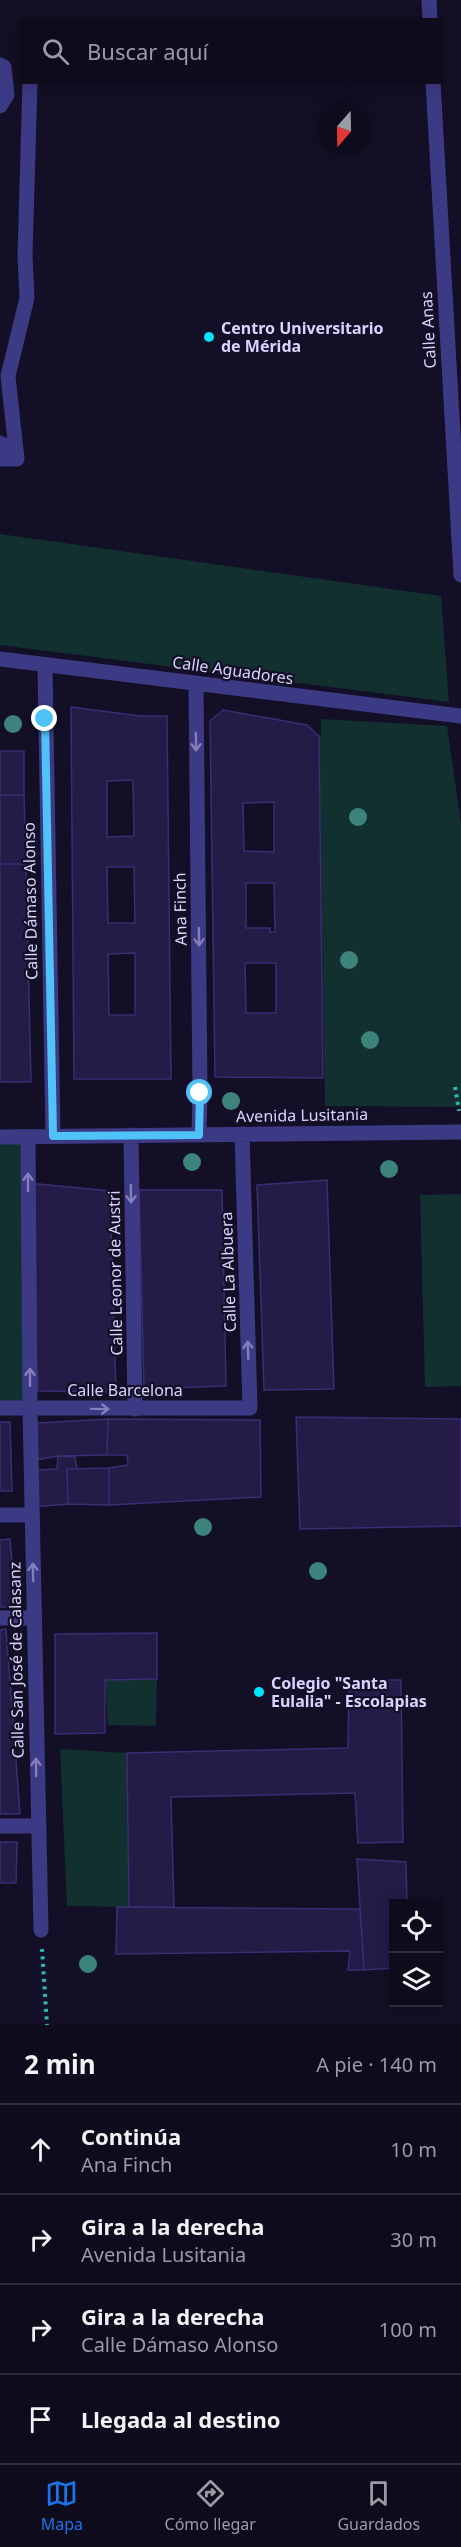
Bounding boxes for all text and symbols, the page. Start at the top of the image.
search box [18,18,443,84]
icon: search [39,35,72,68]
text: Buscar aquí [87,36,208,66]
north arrow [317,102,371,156]
street label: Calle Anas [415,291,441,369]
place label: Centro Universitario de Mérida [221,317,384,357]
marker: Centro Universitario de Mérida [202,330,216,344]
street label: Calle Aguadores [171,651,295,689]
route end [31,705,57,731]
one-way arrow [191,731,202,751]
street label: Calle Dámaso Alonso [18,822,42,980]
street label: Ana Finch [168,872,192,946]
one-way arrow [193,926,205,946]
route start [186,1079,212,1105]
street label: Avenida Lusitania [236,1103,368,1127]
one-way arrow [22,1173,34,1193]
one-way arrow [126,1183,137,1203]
street label: Calle Leonor de Austri [103,1190,127,1356]
street label: Calle La Albuera [215,1211,241,1333]
one-way arrow [242,1340,254,1360]
one-way arrow [24,1368,36,1388]
street label: Calle Barcelona [67,1379,183,1401]
one-way arrow [90,1403,110,1415]
street label: Calle San José de Calasanz [3,1562,29,1758]
one-way arrow [27,1563,39,1583]
place label: Colegio "Santa Eulalia" - Escolapias [271,1672,427,1712]
marker: Colegio "Santa Eulalia" - Escolapias [252,1685,266,1699]
one-way arrow [31,1758,42,1778]
map controls [389,1899,443,2007]
button: locate [389,1899,443,1953]
button: layers [389,1953,443,2007]
text: 2 min [24,2046,96,2082]
text: A pie · 140 m [316,2051,437,2078]
text: Continúa [81,2121,181,2151]
icon: ahead [24,2133,57,2166]
text: 10 m [390,2136,437,2163]
text: Ana Finch [81,2151,172,2178]
text: Gira a la derecha [81,2211,265,2241]
icon: right [24,2223,57,2256]
text: 30 m [390,2226,437,2253]
text: Avenida Lusitania [81,2241,246,2268]
text: Gira a la derecha [81,2301,265,2331]
icon: right [24,2313,57,2346]
text: 100 m [379,2316,437,2343]
text: Calle Dámaso Alonso [81,2331,278,2358]
icon: arrive [24,2403,57,2436]
text: Llegada al destino [81,2404,281,2434]
tab: Mapa [41,2477,83,2535]
tab: Cómo llegar [165,2477,256,2535]
tab: Guardados [337,2477,420,2535]

